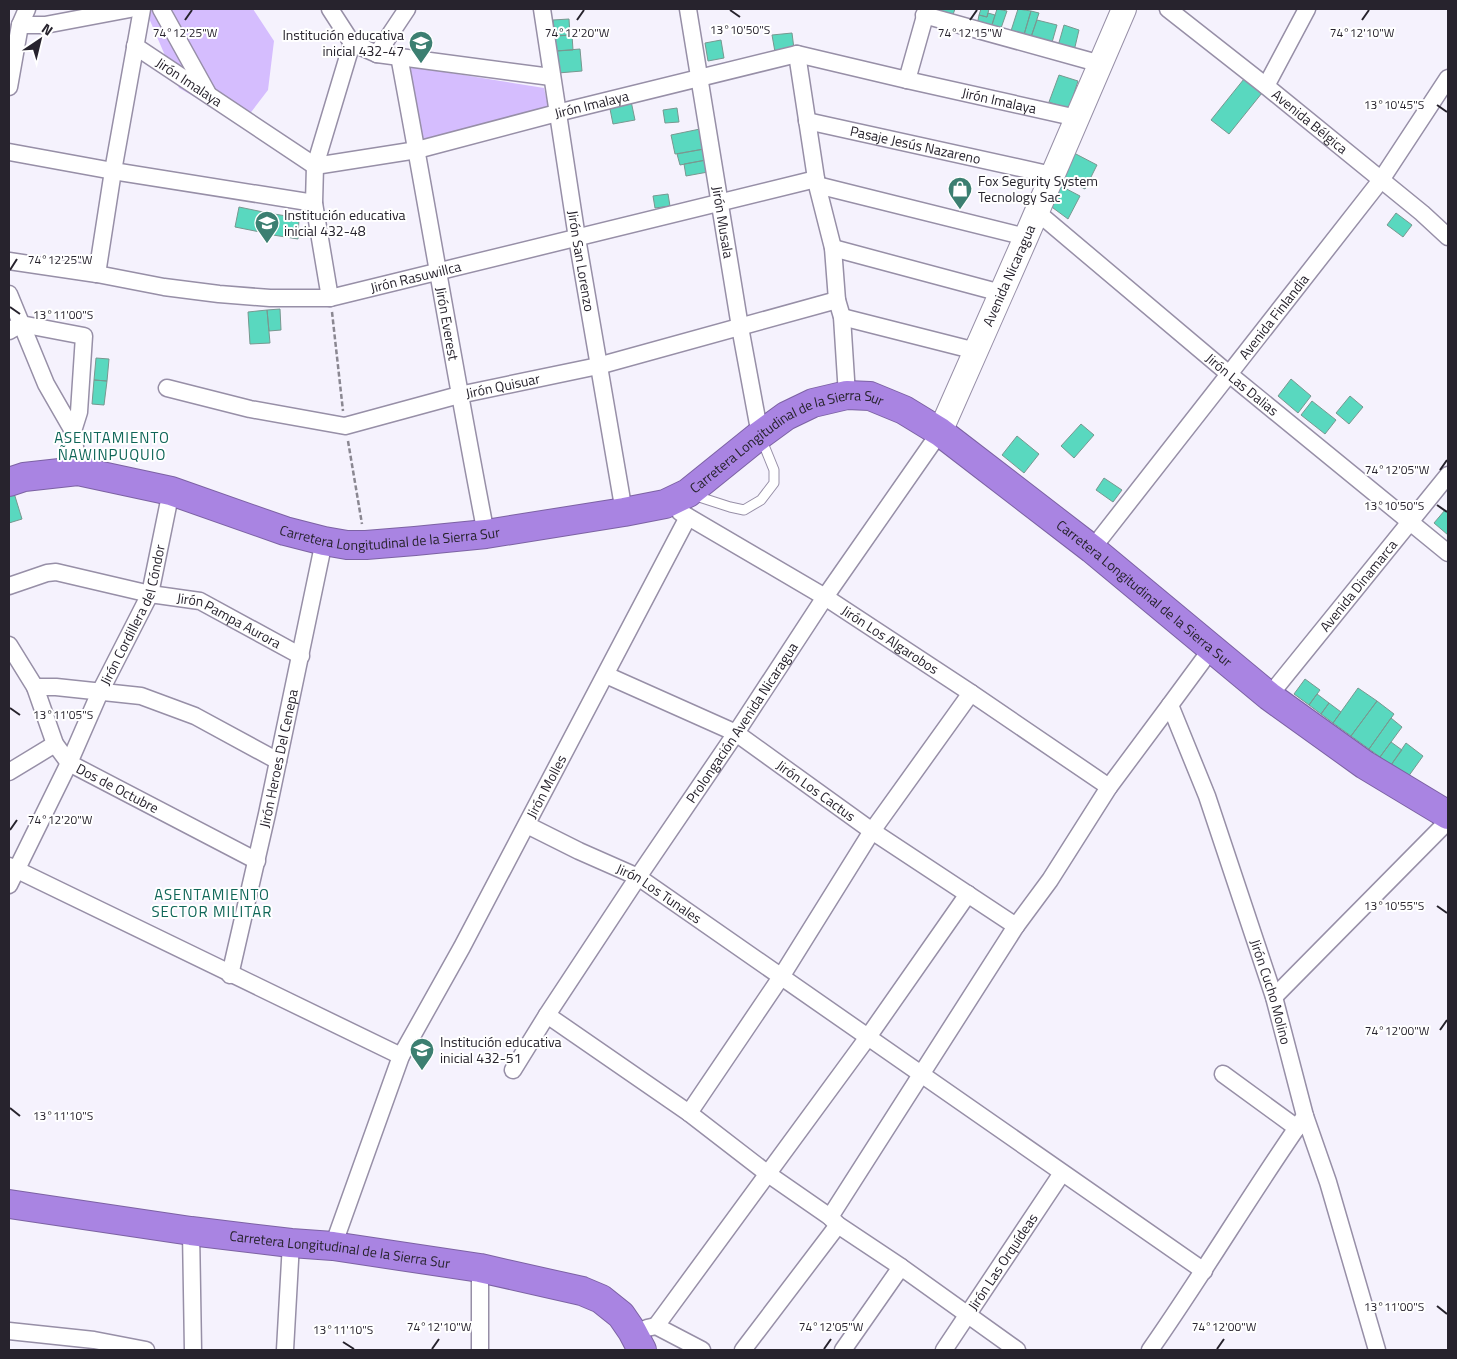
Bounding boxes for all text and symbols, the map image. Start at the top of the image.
north arrow [15,15,65,65]
text: N [38,18,58,40]
text: 13°10'50"S [710,20,770,39]
text: 74°12'25"W [153,23,218,42]
text: 74°12'20"W [545,23,610,42]
text: 74°12'15"W [938,23,1003,42]
text: 74°12'10"W [1330,23,1395,42]
place label: Institución educativa inicial 432-47 [282,24,404,61]
school or university icon: Institución educativa inicial 432-47 [408,30,434,64]
street label: Jirón Imalaya [152,52,227,111]
street label: Jirón Imalaya [960,82,1039,119]
street label: Avenida Bélgica [1268,84,1352,158]
street label: Jirón Imalaya [552,85,631,123]
text: 13°10'45"S [1364,95,1424,114]
street label: Pasaje Jesús Nazareno [848,120,983,169]
place label: Fox Segurity System Tecnology Sac [978,170,1098,207]
shop icon: Fox Segurity System Tecnology Sac [947,176,973,210]
street label: Jirón Musala [707,184,740,260]
place label: Institución educativa inicial 432-48 [284,204,406,241]
street label: Jirón San Lorenzo [563,209,600,313]
school or university icon: Institución educativa inicial 432-48 [254,210,280,244]
street label: Avenida Nicaragua [977,221,1040,329]
text: 74°12'25"W [28,250,93,269]
street label: Jirón Rasuwillca [368,255,463,298]
street label: Avenida Finlandia [1233,269,1314,364]
street label: Jirón Everest [431,285,465,362]
text: 13°11'00"S [33,305,93,324]
street label: Jirón Las Dalias [1201,348,1283,421]
street label: Jirón Quisuar [464,367,542,403]
street label: Carretera Longitudinal de la Sierra Sur [685,384,888,498]
district label: ASENTAMIENTO ÑAWINPUQUIO [54,426,170,466]
text: 74°12'05"W [1365,460,1430,479]
text: 13°10'50"S [1364,496,1424,515]
street label: Carretera Longitudinal de la Sierra Sur [1052,514,1237,671]
street label: Carretera Longitudinal de la Sierra Sur [277,519,501,555]
street label: Avenida Dinamarca [1314,535,1402,636]
street label: Jirón Cordillera del Cóndor [94,542,170,689]
street label: Jirón Pampa Aurora [176,587,285,653]
street label: Jirón Los Algarobos [838,600,943,679]
street label: Prolongación Avenida Nicaragua [680,638,803,807]
street label: Jirón Heroes Del Cenepa [253,687,303,830]
text: 13°11'05"S [33,705,93,724]
street label: Jirón Molles [521,751,571,822]
street label: Jirón Los Cactus [772,755,860,826]
street label: Dos de Octubre [73,758,163,818]
text: 74°12'20"W [28,810,93,829]
street label: Jirón Los Tunales [613,858,706,928]
district label: ASENTAMIENTO SECTOR MILITAR [151,883,273,923]
text: 13°10'55"S [1364,896,1424,915]
street label: Jirón Cucho Molino [1245,936,1297,1047]
text: 74°12'00"W [1365,1021,1430,1040]
place label: Institución educativa inicial 432-51 [440,1031,562,1068]
school or university icon: Institución educativa inicial 432-51 [409,1037,435,1071]
text: 13°11'10"S [33,1106,93,1125]
street label: Jirón Las Orquídeas [962,1209,1042,1314]
street label: Carretera Longitudinal de la Sierra Sur [228,1225,452,1273]
text: 13°11'00"S [1364,1297,1424,1316]
text: 74°12'10"W [407,1317,472,1336]
text: 74°12'05"W [799,1317,864,1336]
text: 74°12'00"W [1192,1317,1257,1336]
text: 13°11'10"S [313,1320,373,1339]

